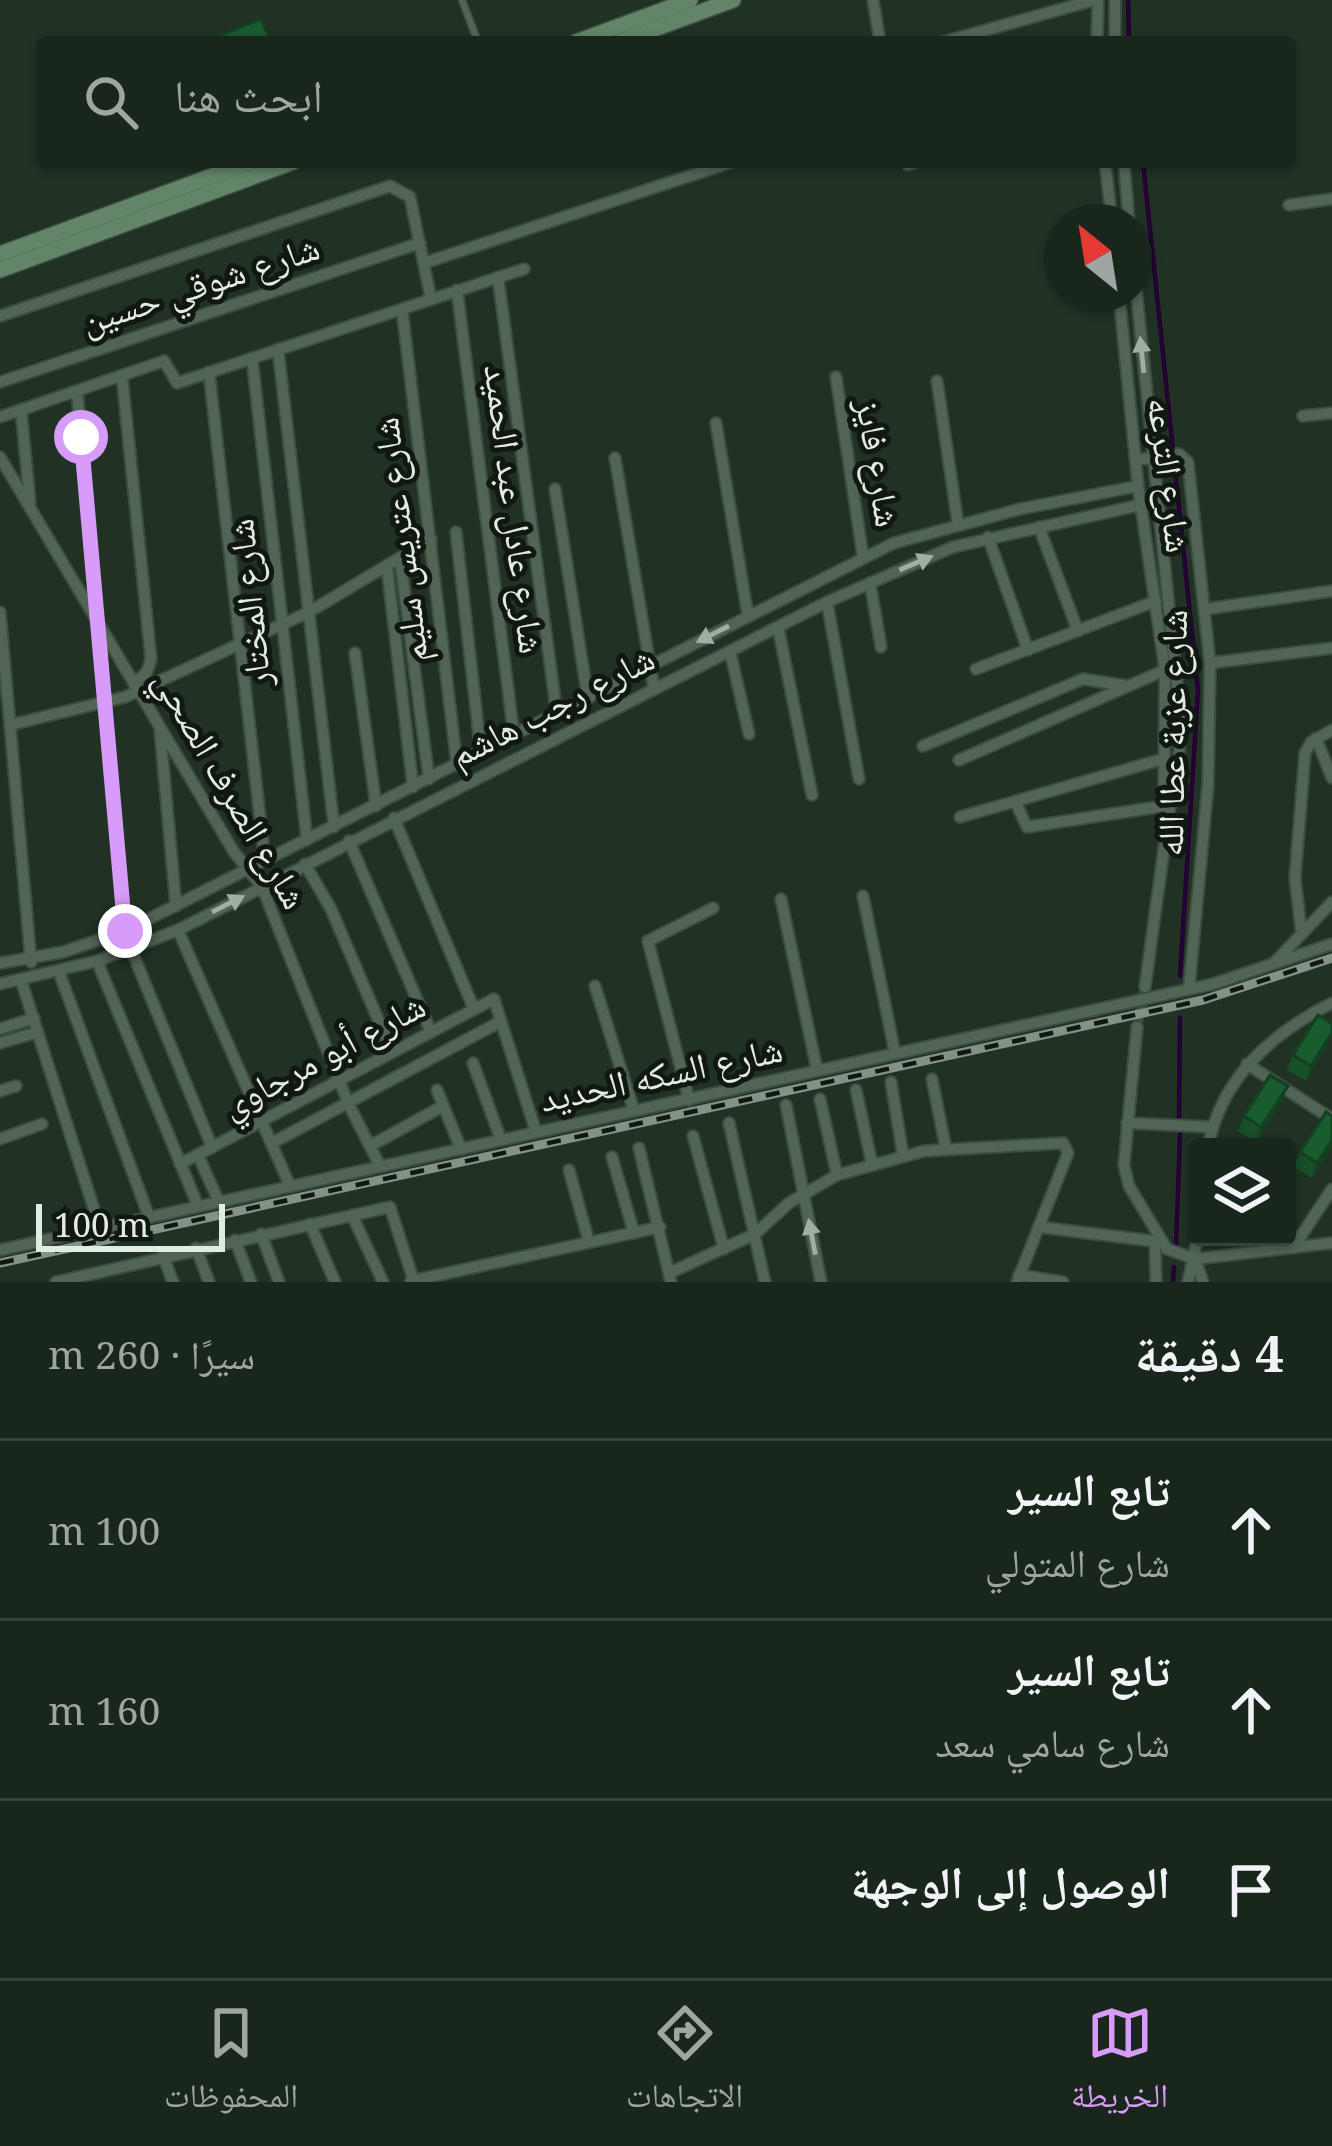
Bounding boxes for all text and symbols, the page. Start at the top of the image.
search box [36,36,1296,168]
text: ابحث هنا [174,64,323,125]
icon: search [78,69,144,135]
north arrow [1044,204,1152,312]
street label: شارع شوقي حسين [74,222,327,350]
one-way arrow [1132,336,1151,373]
street label: شارع عادل عبد الحميد [473,362,558,656]
street label: شارع فايز [845,394,914,530]
street label: شارع الترعه [1137,395,1204,555]
route start [54,410,108,464]
street label: شارع عتريس سليم [360,415,439,665]
street label: شارع المختار [215,517,282,691]
one-way arrow [899,552,934,572]
street label: شارع عزبة عطا الله [1145,609,1198,857]
one-way arrow [696,623,731,644]
street label: شارع رجب هاشم [441,633,662,778]
street label: شارع الصرف الصحي [138,660,320,920]
one-way arrow [211,895,246,915]
route end [98,904,152,958]
street label: شارع أبو مرجاوي [212,980,436,1133]
street label: شارع السكه الحديد [535,1024,787,1123]
map controls [1188,1138,1296,1246]
button: layers [1188,1138,1296,1246]
scale bar [36,1198,225,1251]
text: 100 m [54,1202,149,1247]
one-way arrow [802,1218,821,1256]
text: 4 دقيقة [1135,1317,1284,1387]
text: سيرًا · 260 m [48,1327,255,1380]
text: تابع السير [1008,1458,1170,1519]
icon: ahead [1218,1497,1284,1563]
text: 100 m [48,1503,160,1556]
text: شارع المتولي [985,1535,1170,1588]
text: تابع السير [1008,1638,1170,1699]
icon: ahead [1218,1677,1284,1743]
text: 160 m [48,1683,160,1736]
text: شارع سامي سعد [935,1715,1170,1768]
text: الوصول إلى الوجهة [851,1851,1170,1912]
icon: arrive [1218,1857,1284,1923]
tab: المحفوظات [164,2000,298,2128]
tab: الاتجاهات [626,2000,743,2128]
tab: الخريطة [1071,2000,1168,2128]

